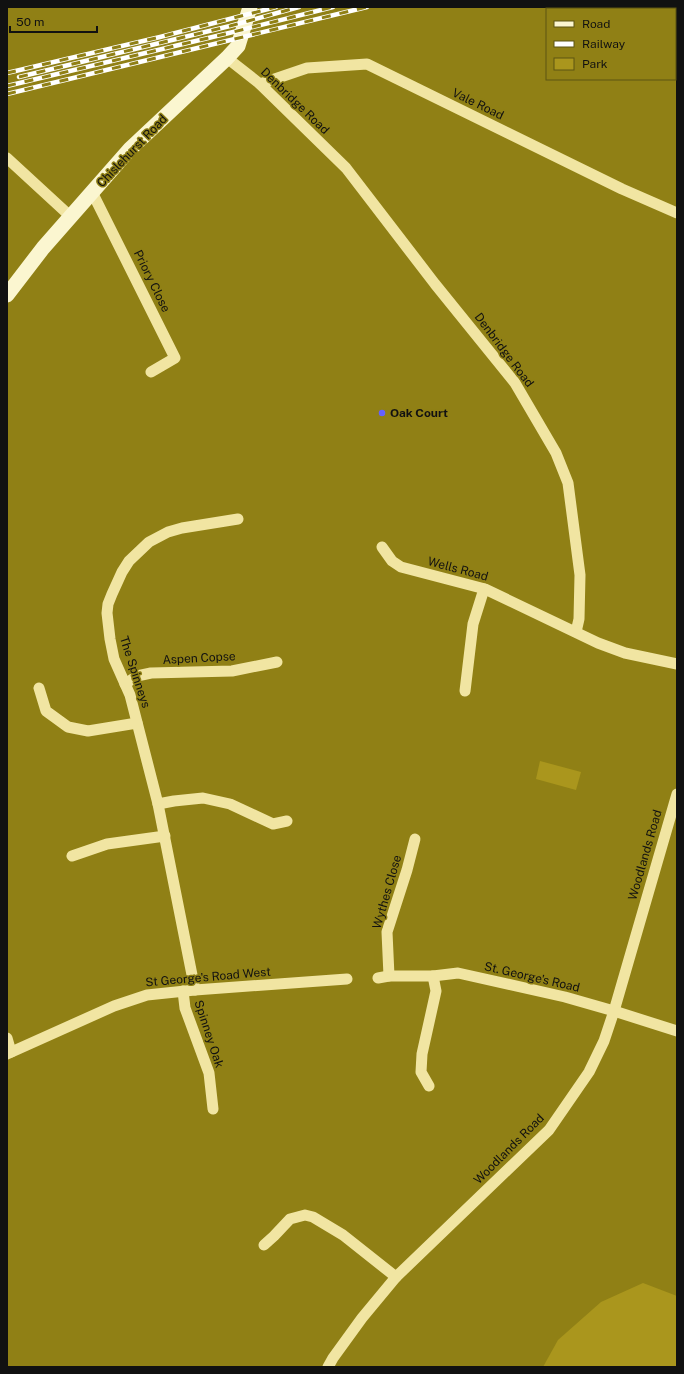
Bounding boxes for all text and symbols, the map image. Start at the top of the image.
scale bar [10,8,97,34]
legend [546,8,676,80]
text: 50 m [16,15,44,29]
text: Road [582,17,610,31]
text: Railway [582,37,626,51]
text: Park [582,57,608,71]
street label: Denbridge Road [258,65,332,137]
street label: Vale Road [450,86,506,122]
street label: Chislehurst Road [94,112,170,190]
street label: Priory Close [131,248,173,315]
street label: Denbridge Road [472,310,536,390]
place label: Oak Court [390,406,448,420]
marker: Oak Court [377,408,387,418]
street label: Wells Road [426,554,490,584]
street label: The Spinneys [117,634,153,710]
street label: Aspen Copse [162,649,236,667]
street label: Woodlands Road [625,808,665,902]
street label: Wythes Close [370,853,404,931]
street label: St. George's Road [483,959,581,995]
street label: St George's Road West [145,965,272,989]
street label: Spinney Oak [192,998,227,1070]
street label: Woodlands Road [471,1111,547,1187]

